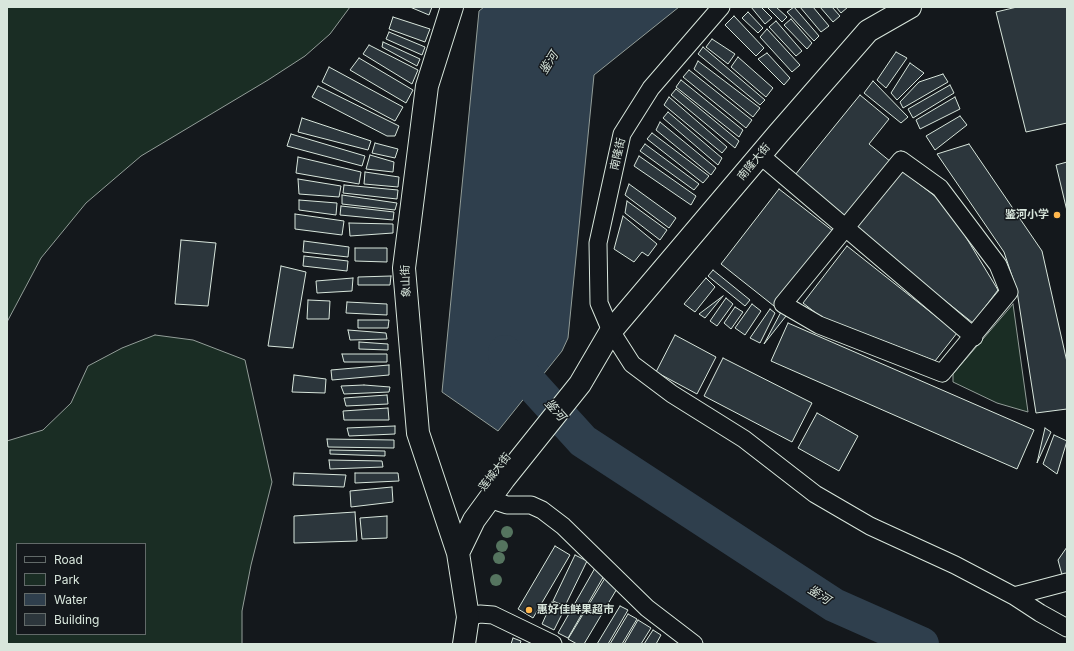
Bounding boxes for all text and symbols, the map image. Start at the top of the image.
water label: 鉴河 [537,49,561,77]
street label: 南隆街 [608,136,628,172]
street label: 南隆大街 [735,141,773,183]
place label: 鉴河小学 [1005,208,1049,222]
marker: 鉴河小学 [1052,210,1062,220]
street label: 象山街 [399,264,413,298]
water label: 鉴河 [542,396,568,424]
street label: 莲城大街 [476,451,514,493]
legend [16,543,146,635]
text: Road [54,552,83,567]
text: Park [54,572,80,587]
water label: 鉴河 [805,582,833,608]
text: Water [54,592,87,607]
place label: 惠好佳鲜果超市 [537,603,614,617]
marker: 惠好佳鲜果超市 [524,605,534,615]
text: Building [54,612,99,627]

